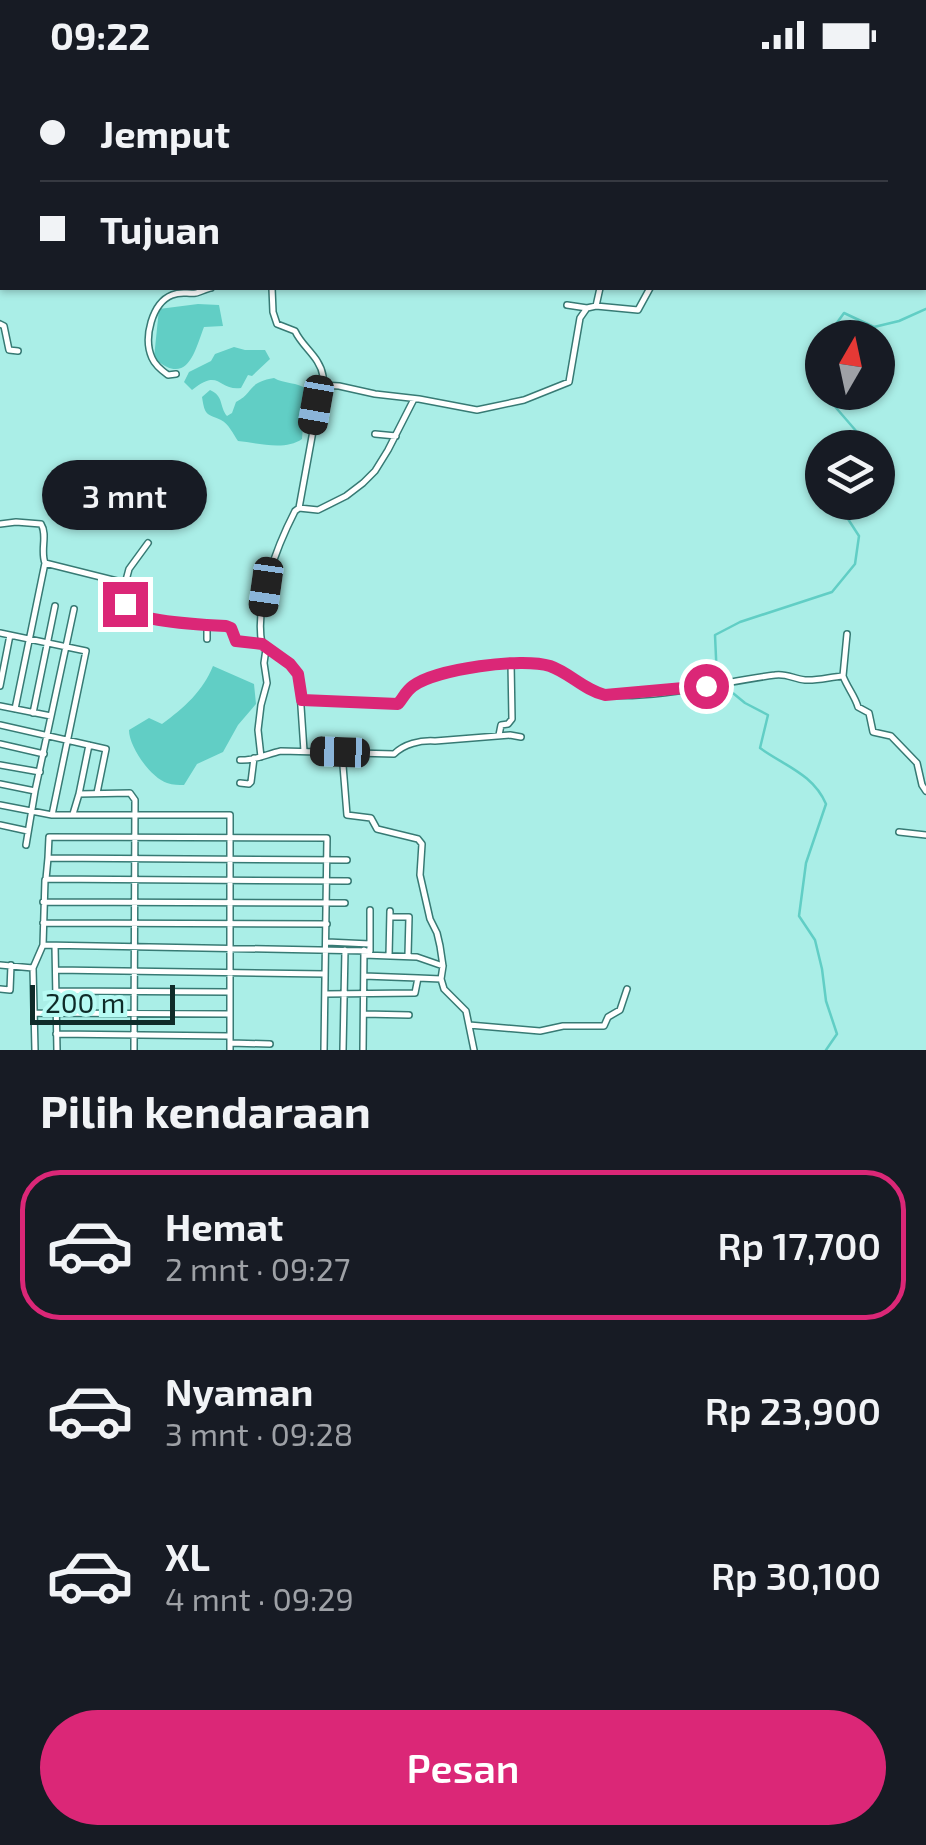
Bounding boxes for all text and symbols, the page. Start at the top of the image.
text: 09:22 [50,12,150,58]
text: Jemput [100,110,230,156]
text: Tujuan [100,206,220,252]
north arrow [805,320,895,410]
map controls [805,320,895,520]
car [296,373,336,437]
button: layers [805,430,895,520]
callout: 3 mnt [42,459,208,529]
text: 3 mnt [82,476,167,514]
car [247,555,285,619]
route end [103,582,148,627]
route start [684,664,729,709]
car [309,736,371,768]
scale bar [30,980,175,1024]
text: 200 m [45,985,125,1019]
text: Pilih kendaraan [40,1083,371,1137]
icon: car [45,1200,135,1290]
text: Hemat [165,1203,283,1249]
text: Rp 17,700 [717,1222,881,1268]
text: 2 mnt · 09:27 [165,1249,350,1287]
icon: car [45,1365,135,1455]
text: Nyaman [165,1368,313,1414]
text: Rp 23,900 [705,1387,881,1433]
text: 3 mnt · 09:28 [165,1414,353,1452]
icon: car [45,1530,135,1620]
text: XL [165,1533,210,1579]
text: Rp 30,100 [711,1552,881,1598]
text: 4 mnt · 09:29 [165,1579,354,1617]
button: Pesan [40,1710,886,1825]

